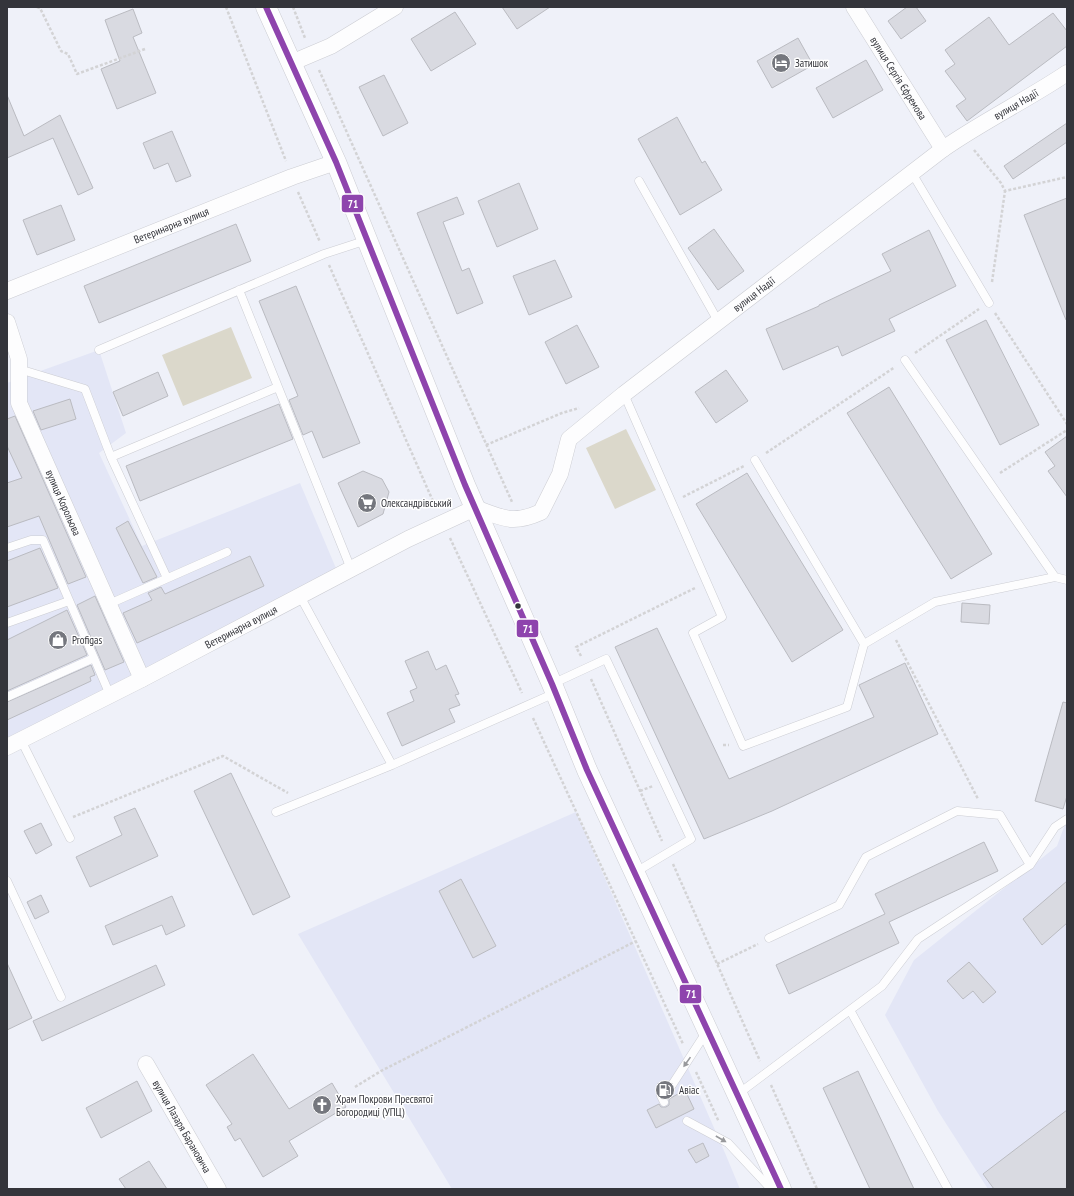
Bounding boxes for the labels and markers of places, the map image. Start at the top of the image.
hotel icon: Затишок [770,52,792,74]
place label: Затишок [795,56,829,70]
supermarket icon: Олександрівський [356,492,378,514]
place label: Олександрівський [381,496,452,510]
unlabelled marker [513,601,523,611]
shop icon: Profigas [47,629,69,651]
place label: Profigas [72,633,102,647]
fuel station icon: Авіас [654,1079,676,1101]
place label: Авіас [679,1083,699,1097]
place label: Храм Покрови Пресвятої Богородиці (УПЦ) [336,1092,433,1119]
church icon: Храм Покрови Пресвятої Богородиці (УПЦ) [311,1094,333,1116]

